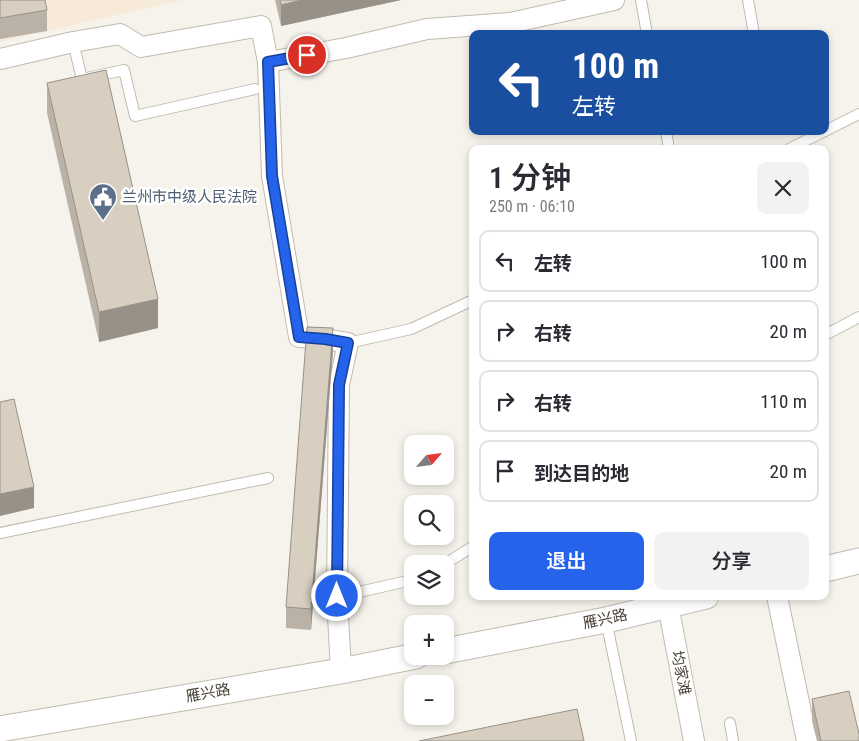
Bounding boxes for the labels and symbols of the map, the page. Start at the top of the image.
pin [286,34,328,76]
public building icon: 兰州市中级人民法院 [88,182,118,221]
place label: 兰州市中级人民法院 [122,188,257,206]
north arrow [404,435,454,485]
position arrow [310,569,362,621]
street label: 雁兴路 [581,606,629,632]
street label: 均家滩 [668,649,694,697]
street label: 雁兴路 [184,680,232,706]

